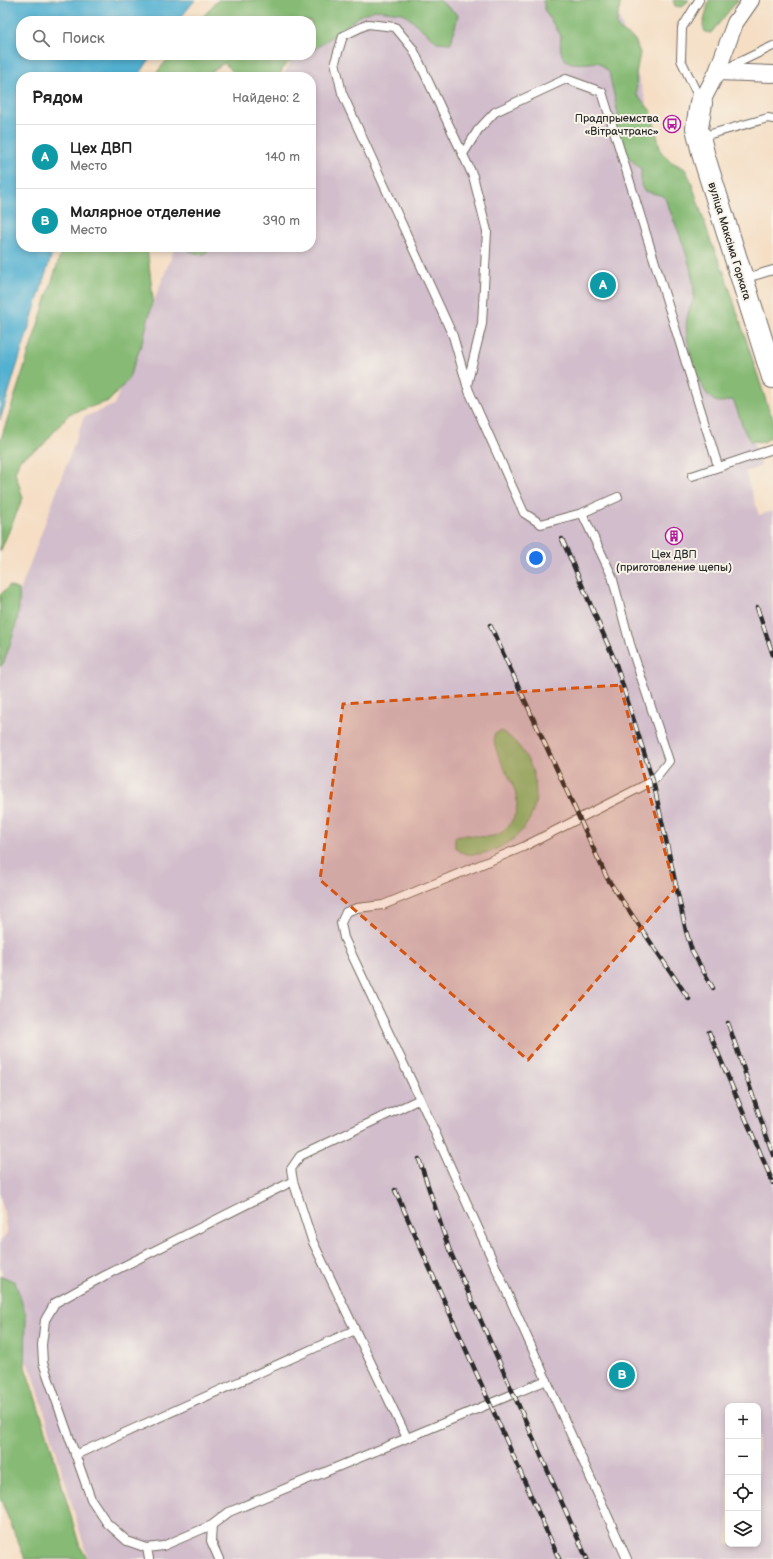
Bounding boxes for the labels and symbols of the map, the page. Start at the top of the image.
place label: Прадпрыемства «Вітрачтранс» [575,112,659,138]
bus stop icon: Прадпрыемства «Вітрачтранс» [662,114,682,134]
street label: вуліца Максіма Горкага [705,181,754,302]
pin: A [590,270,616,300]
building icon: Цех ДВП (приготовление щепы) [664,526,684,546]
your location [526,548,546,568]
place label: Цех ДВП (приготовление щепы) [616,548,732,574]
pin: B [609,1360,635,1390]

